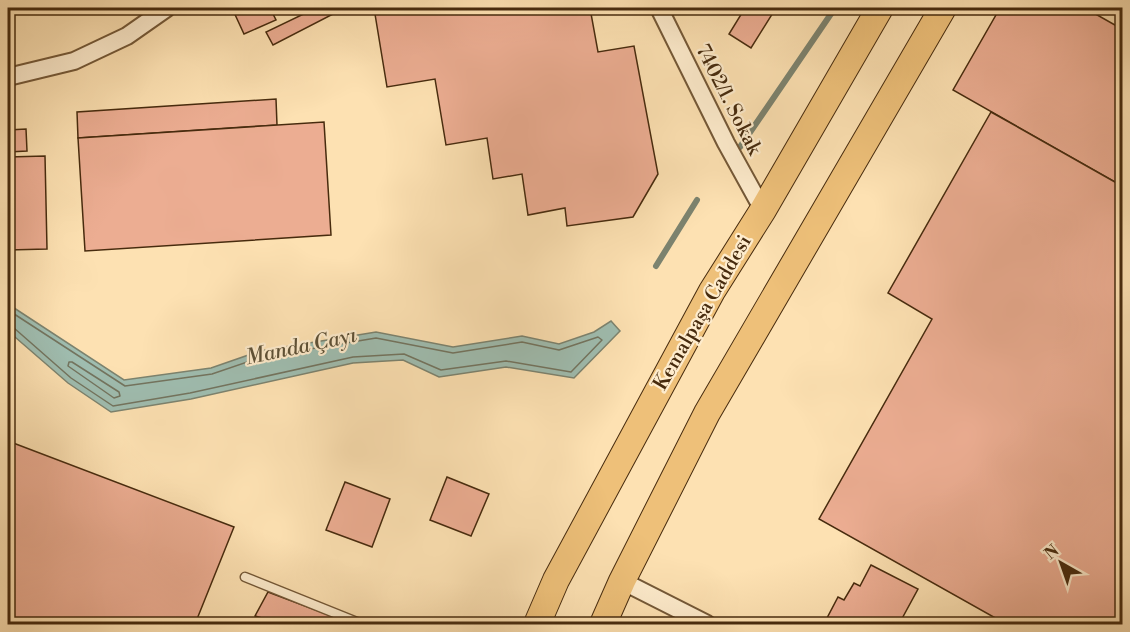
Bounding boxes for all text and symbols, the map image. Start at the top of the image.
street label: 7402/1. Sokak [689,40,767,161]
street label: Kemalpaşa Caddesi [648,231,758,395]
water label: Manda Çayı [243,322,359,371]
north arrow [1031,533,1091,593]
text: N [1041,540,1064,564]

